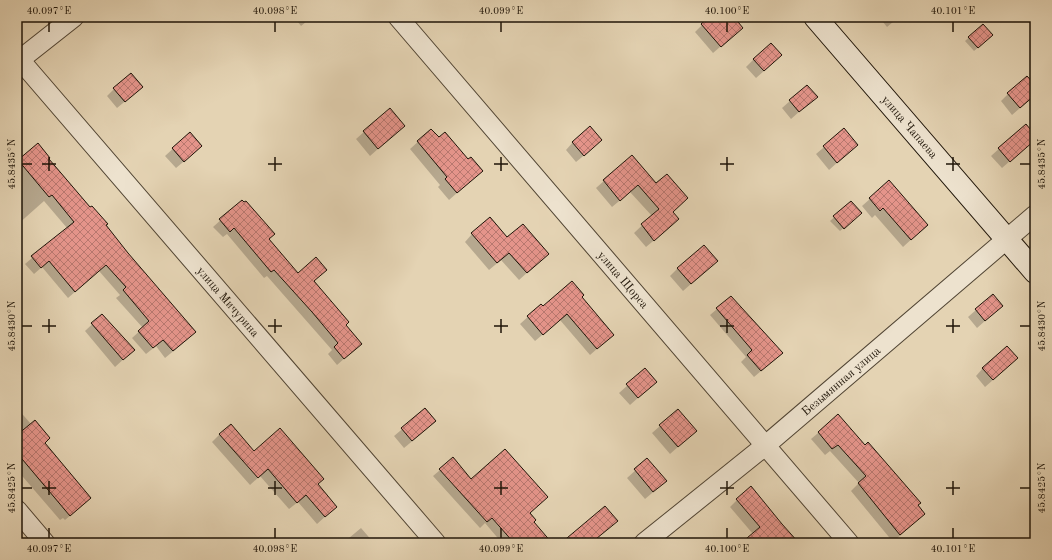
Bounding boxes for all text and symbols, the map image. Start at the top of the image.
text: 40.097°E [27,6,71,16]
text: 40.098°E [253,6,297,16]
text: 40.099°E [479,6,523,16]
text: 40.100°E [705,6,749,16]
text: 40.101°E [931,6,975,16]
street label: улица Чапаева [879,94,939,161]
text: 45.8435°N [7,138,17,190]
text: 45.8435°N [1037,138,1047,190]
street label: улица Щорса [595,250,650,311]
street label: улица Мичурина [194,265,261,340]
text: 45.8430°N [7,300,17,352]
text: 45.8430°N [1037,300,1047,352]
street label: Безымянная улица [800,345,883,419]
text: 45.8425°N [7,462,17,514]
text: 45.8425°N [1037,462,1047,514]
text: 40.097°E [27,544,71,554]
text: 40.098°E [253,544,297,554]
text: 40.099°E [479,544,523,554]
text: 40.100°E [705,544,749,554]
text: 40.101°E [931,544,975,554]

